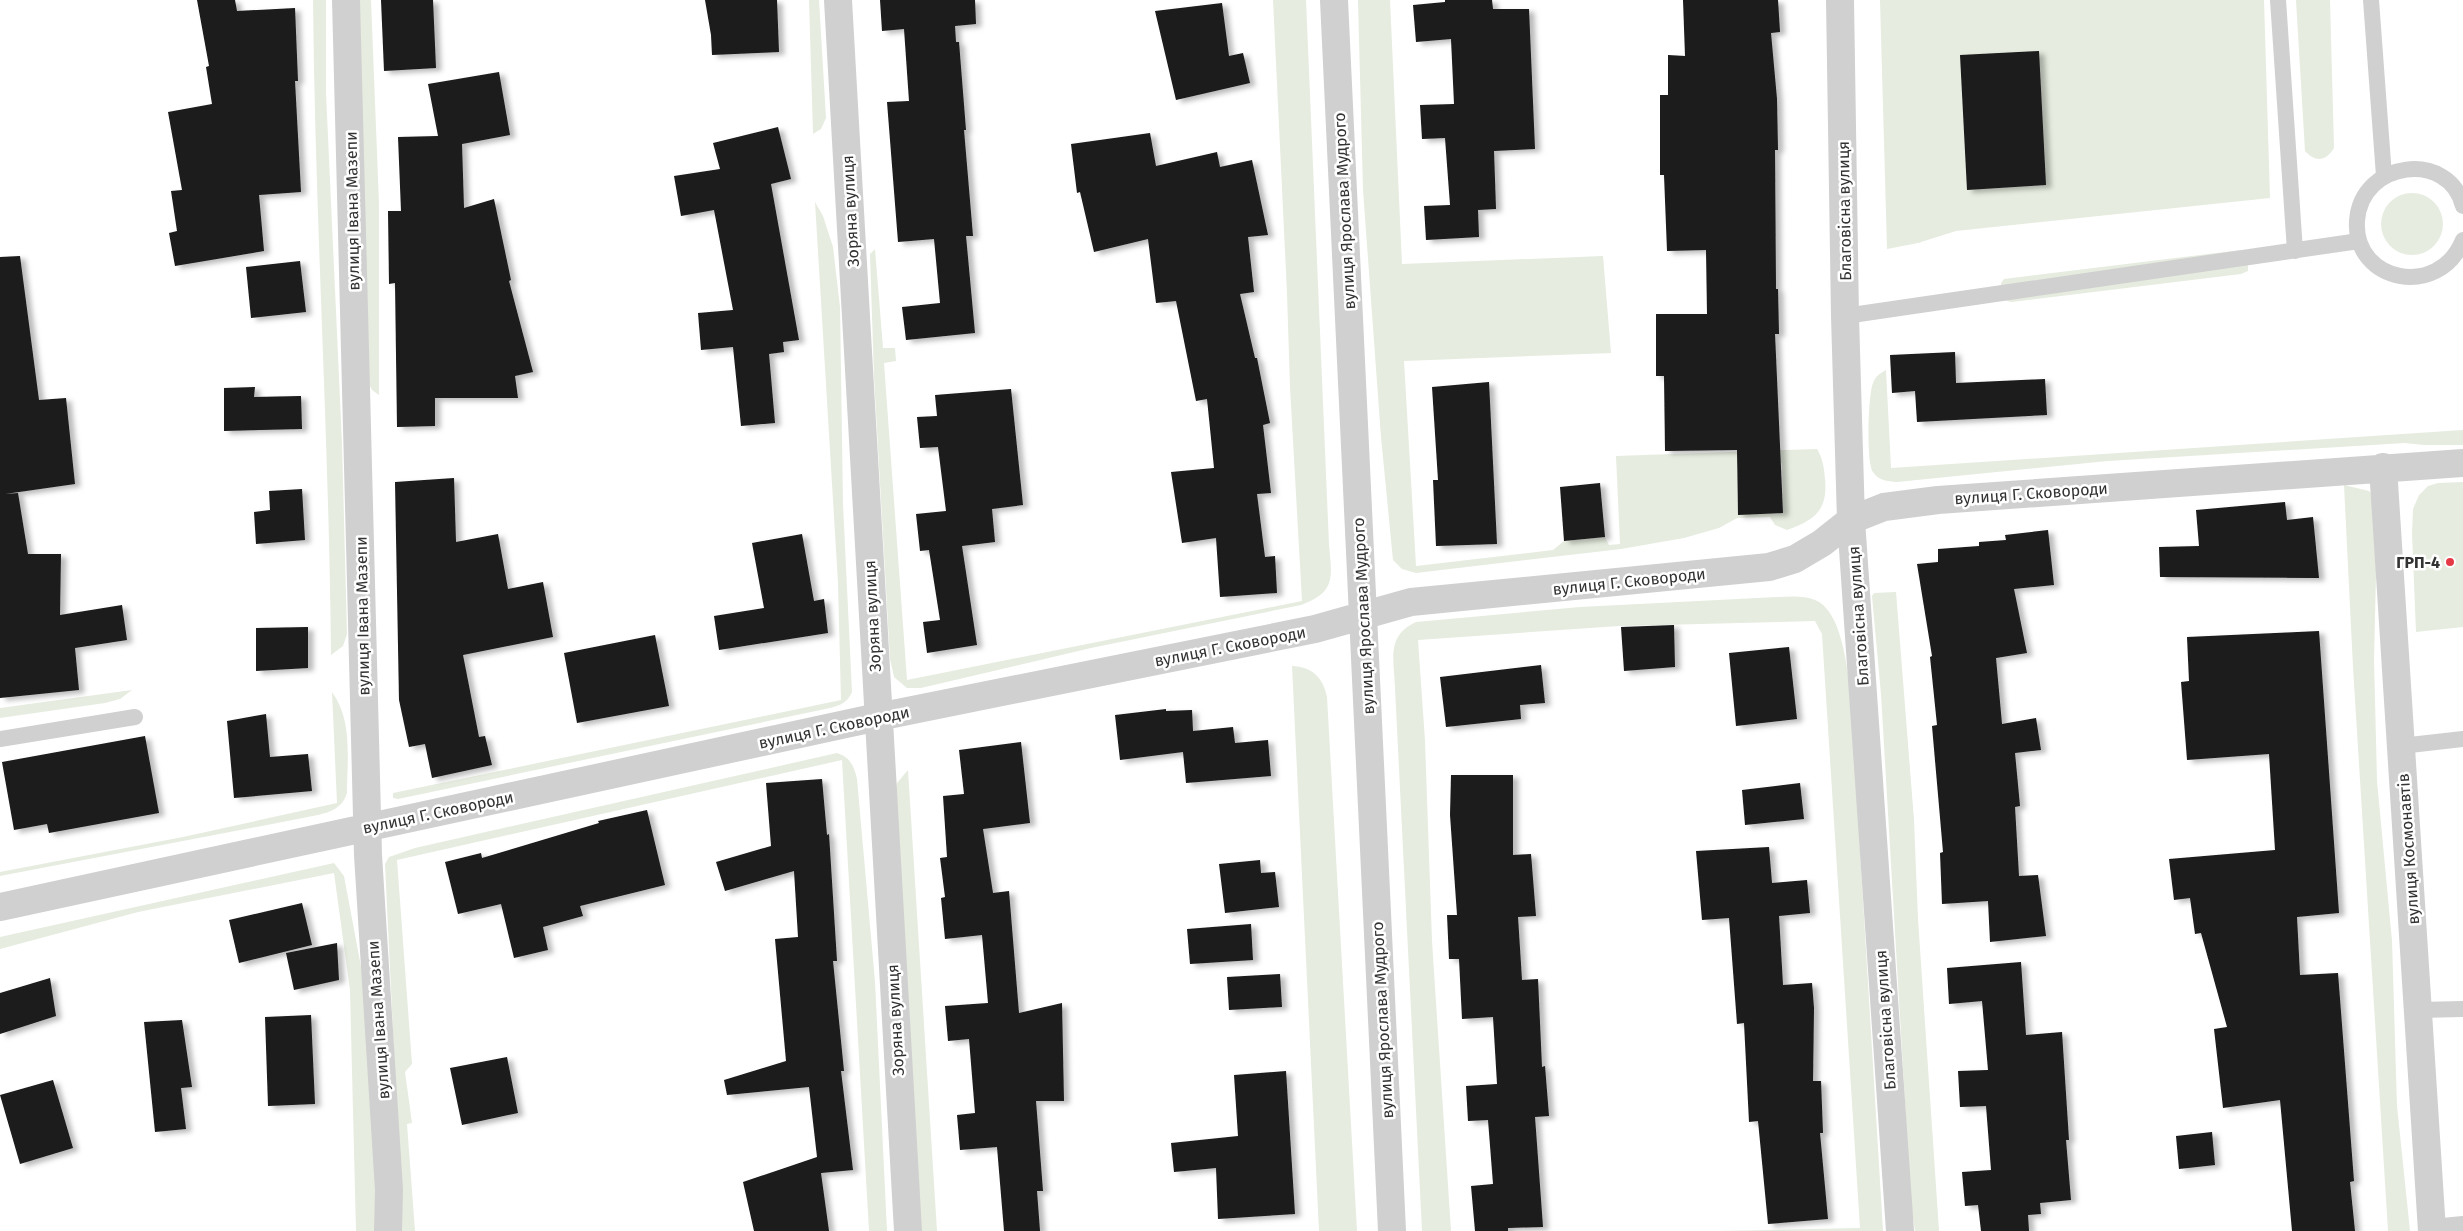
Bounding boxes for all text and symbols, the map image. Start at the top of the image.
street label: вулиця Ярослава Мудрого [1330,112,1359,310]
street label: вулиця Івана Мазепи [342,131,363,291]
street label: Благовісна вулиця [1834,141,1855,281]
street label: Зоряна вулиця [838,155,863,267]
street label: вулиця Г. Сковороди [1954,479,2108,508]
street label: вулиця Ярослава Мудрого [1349,517,1378,715]
street label: вулиця Івана Мазепи [352,536,373,696]
street label: Благовісна вулиця [1844,545,1873,686]
place label: ГРП-4 [2396,553,2440,572]
marker: ГРП-4 [2444,556,2456,568]
street label: Зоряна вулиця [860,560,885,672]
street label: вулиця Г. Сковороди [1552,564,1707,599]
street label: вулиця Г. Сковороди [1153,622,1307,670]
street label: вулиця Г. Сковороди [757,702,911,753]
street label: вулиця Космонавтів [2394,773,2423,925]
street label: вулиця Г. Сковороди [361,787,515,838]
street label: вулиця Ярослава Мудрого [1368,921,1397,1119]
street label: вулиця Івана Мазепи [363,940,394,1100]
street label: Благовісна вулиця [1871,949,1900,1090]
street label: Зоряна вулиця [883,964,908,1076]

